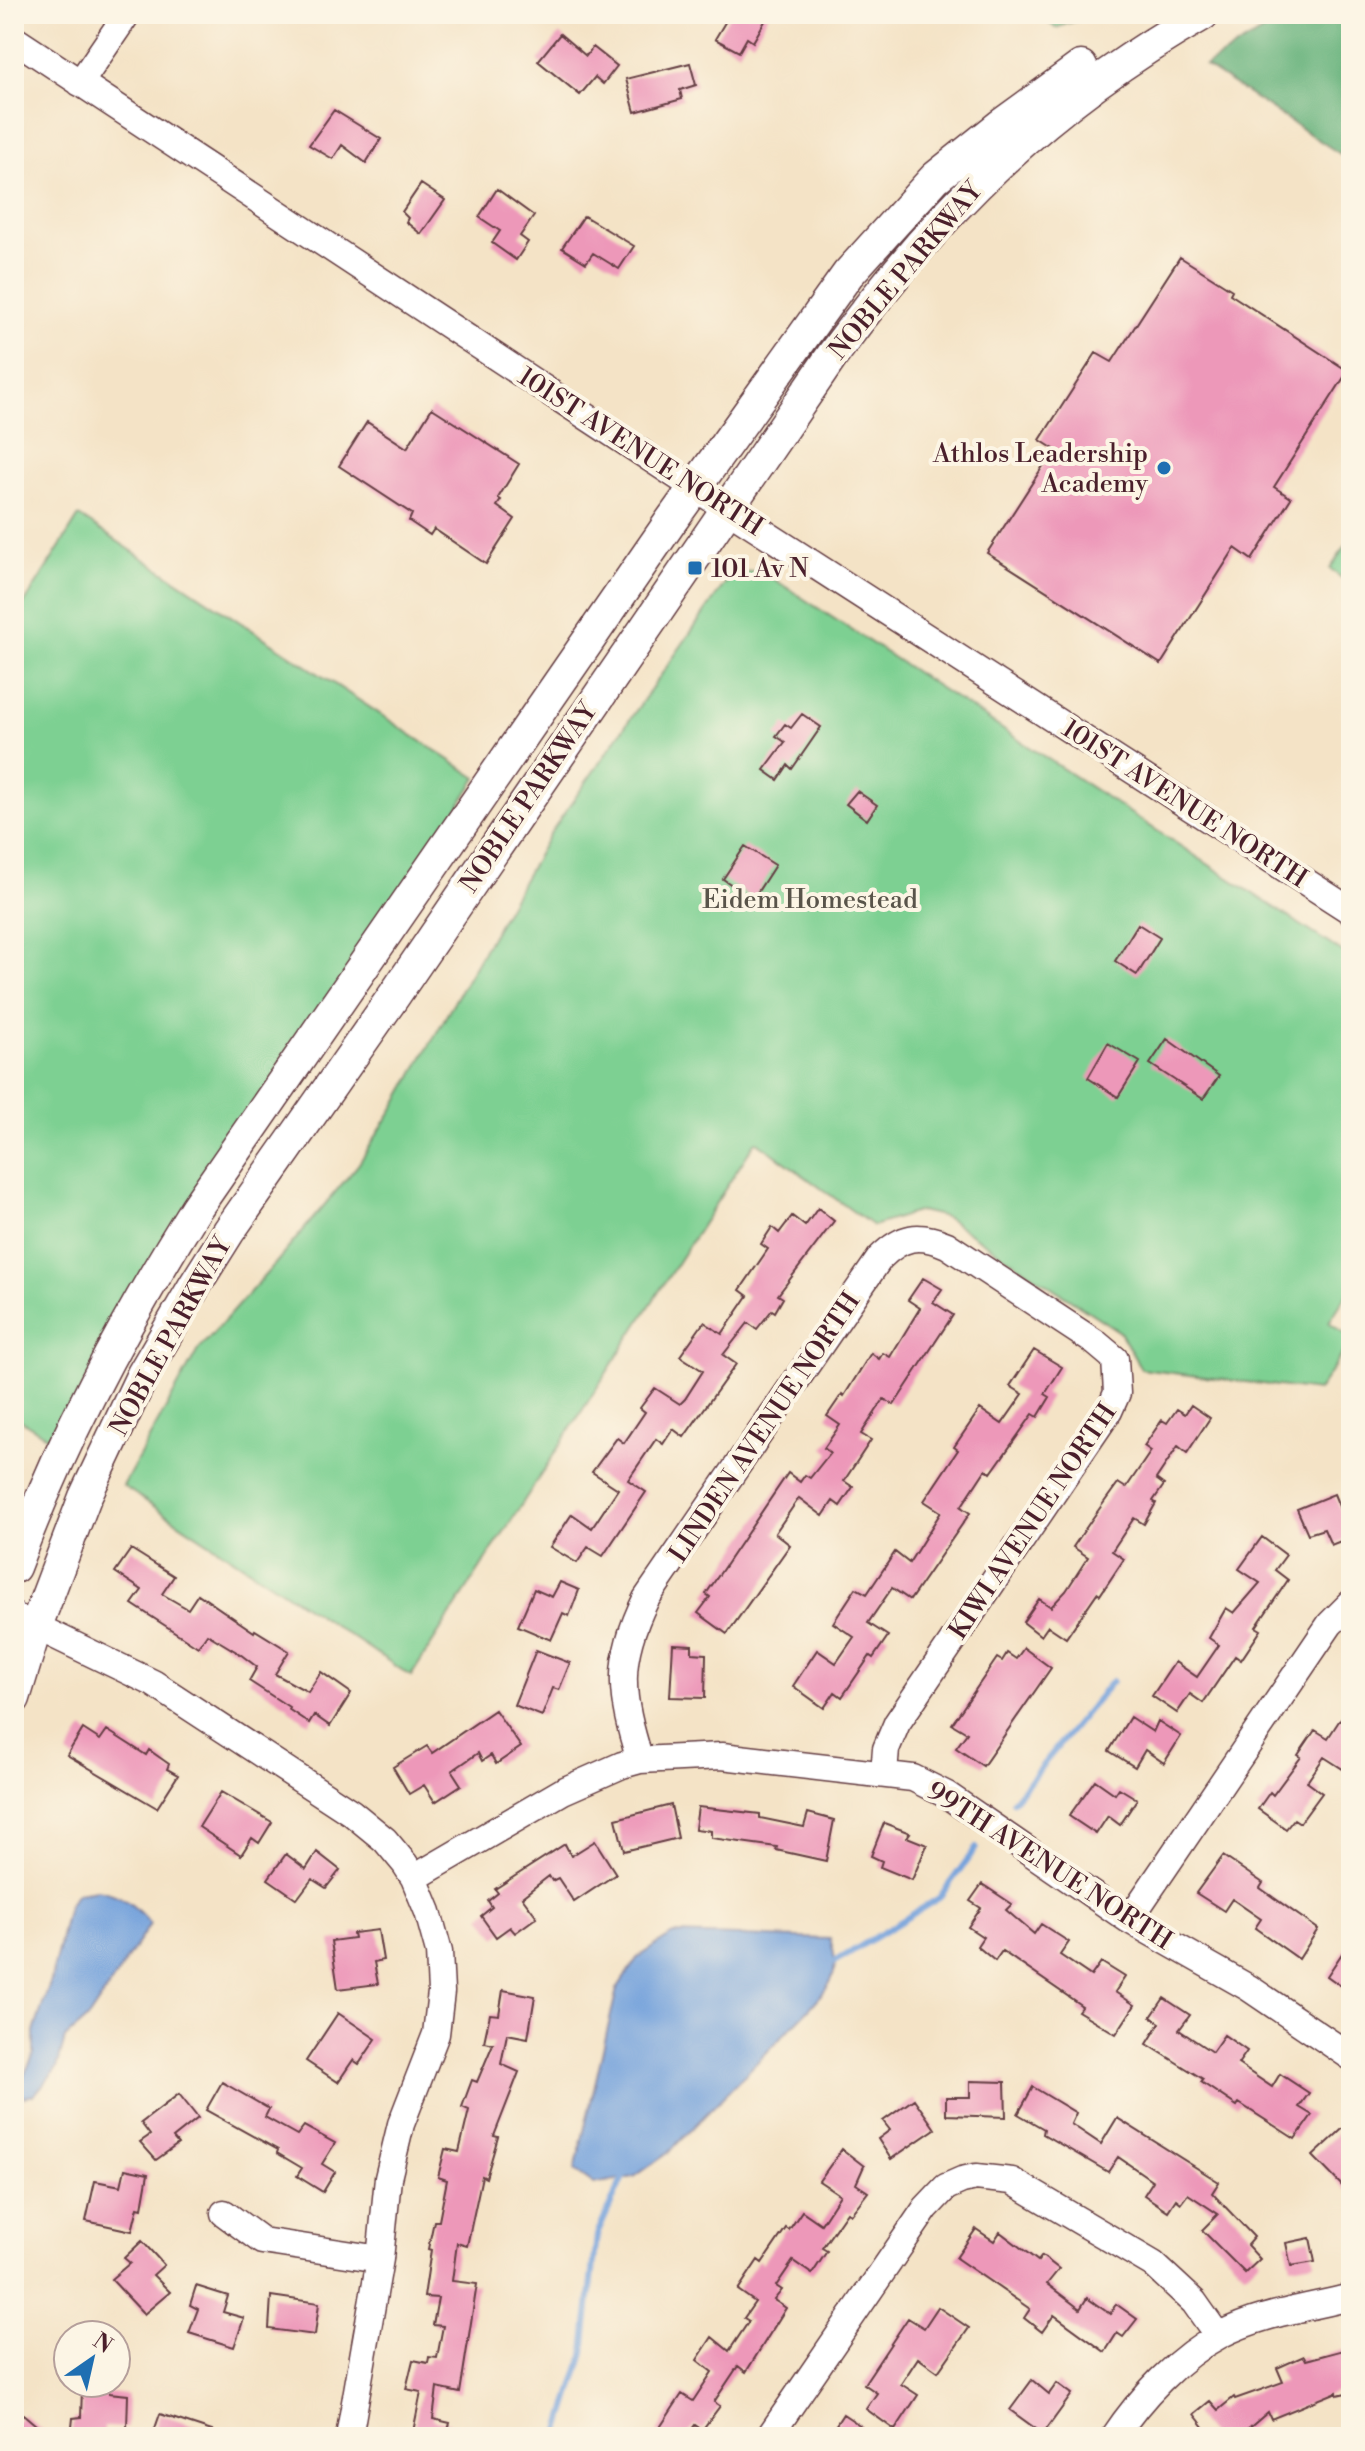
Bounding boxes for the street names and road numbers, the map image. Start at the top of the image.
street label: NOBLE PARKWAY [822,174,991,366]
street label: 101ST AVENUE NORTH [512,361,769,543]
street label: NOBLE PARKWAY [453,695,605,899]
street label: 101ST AVENUE NORTH [1056,713,1313,895]
street label: NOBLE PARKWAY [103,1230,240,1441]
street label: LINDEN AVENUE NORTH [662,1286,867,1569]
street label: KIWI AVENUE NORTH [942,1398,1124,1645]
street label: 99TH AVENUE NORTH [921,1775,1178,1957]

